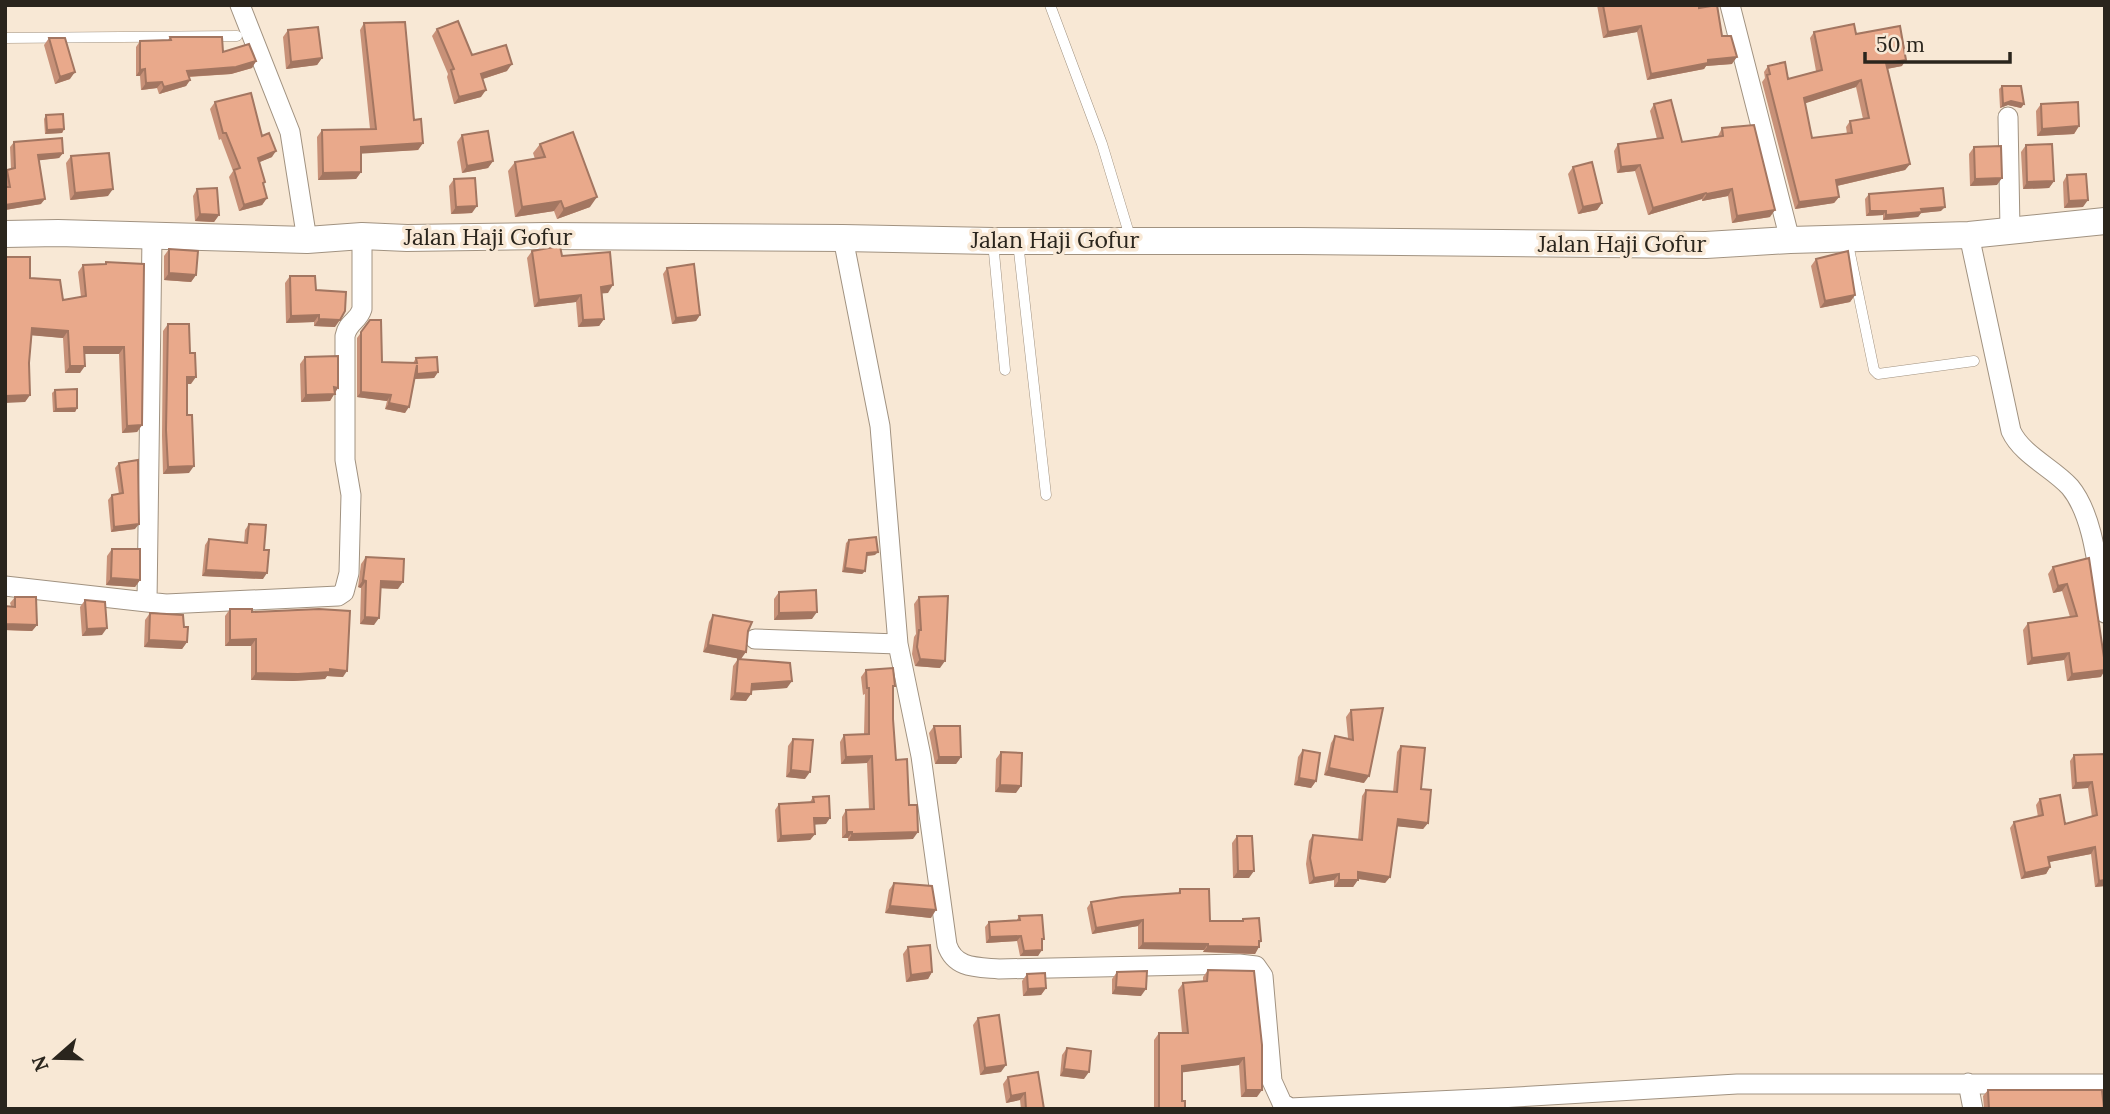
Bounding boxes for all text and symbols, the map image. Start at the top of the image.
scale bar [1865,21,2010,65]
text: 50 m [1876,31,1925,58]
street label: Jalan Haji Gofur [403,222,572,251]
street label: Jalan Haji Gofur [970,225,1139,254]
street label: Jalan Haji Gofur [1537,229,1706,258]
north arrow [21,1023,91,1093]
text: N [26,1053,54,1075]

